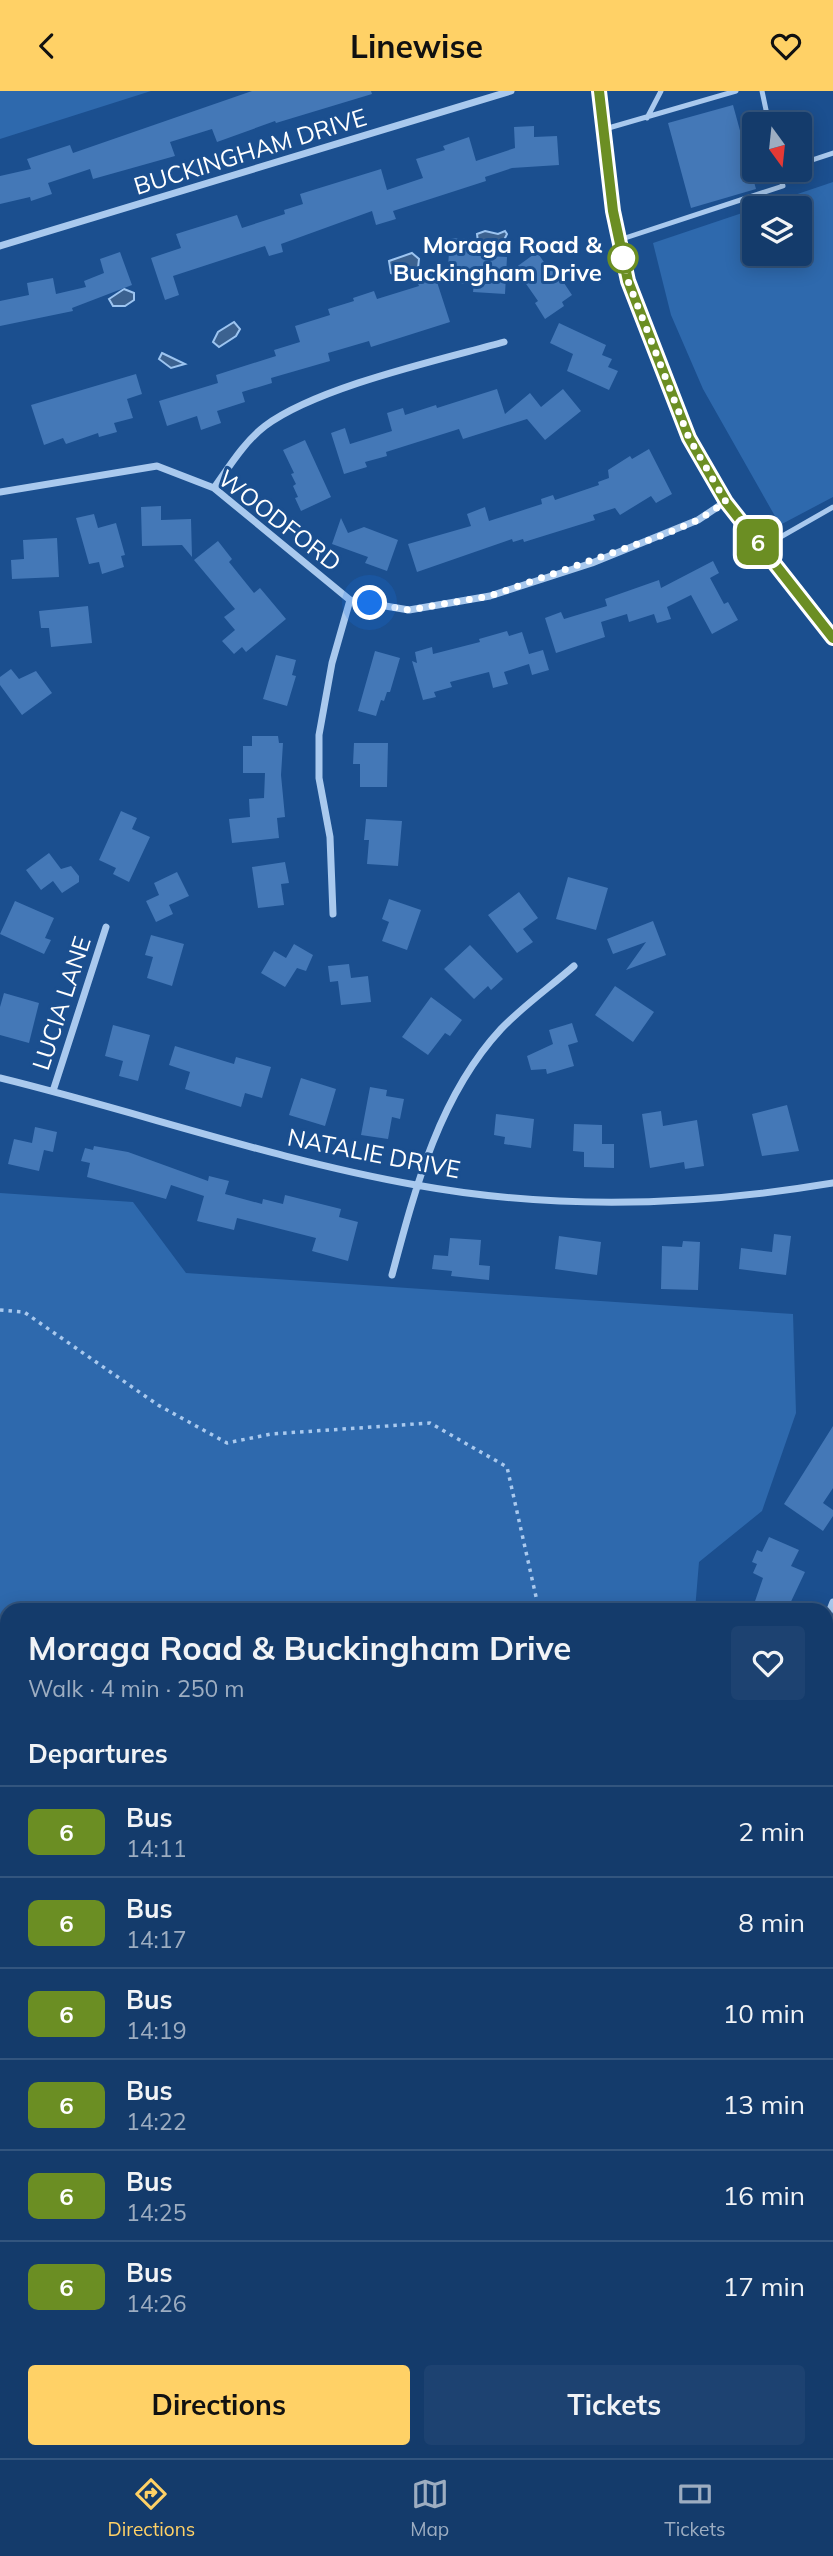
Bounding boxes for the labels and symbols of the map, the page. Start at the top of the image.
street label: BUCKINGHAM DRIVE [130,101,370,201]
north arrow [742,112,812,182]
place label: Moraga Road & Buckingham Drive [393,229,602,287]
marker: Moraga Road & Buckingham Drive [608,243,638,273]
street label: WOODFORD [213,463,347,577]
line badge: 6 [735,519,781,565]
your location [352,585,387,620]
street label: LUCIA LANE [25,932,97,1074]
street label: NATALIE DRIVE [285,1122,463,1184]

